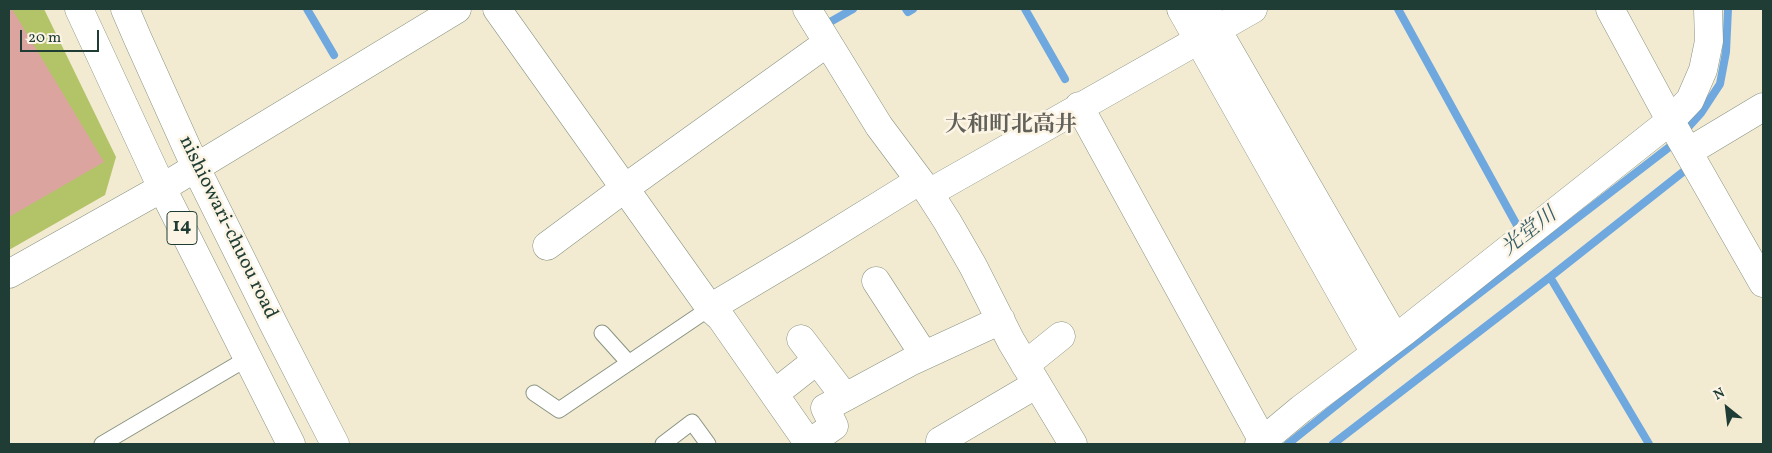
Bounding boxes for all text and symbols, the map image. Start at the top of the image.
scale bar [22,20,101,52]
text: 20 m [28,28,61,49]
district label: 大和町北高井 [945,114,1077,140]
street label: nishiowari-chuou road [172,132,282,324]
water label: 光堂川 [1497,204,1563,262]
road number: 14 [167,212,197,244]
north arrow [1702,383,1752,433]
text: N [1710,384,1729,405]

